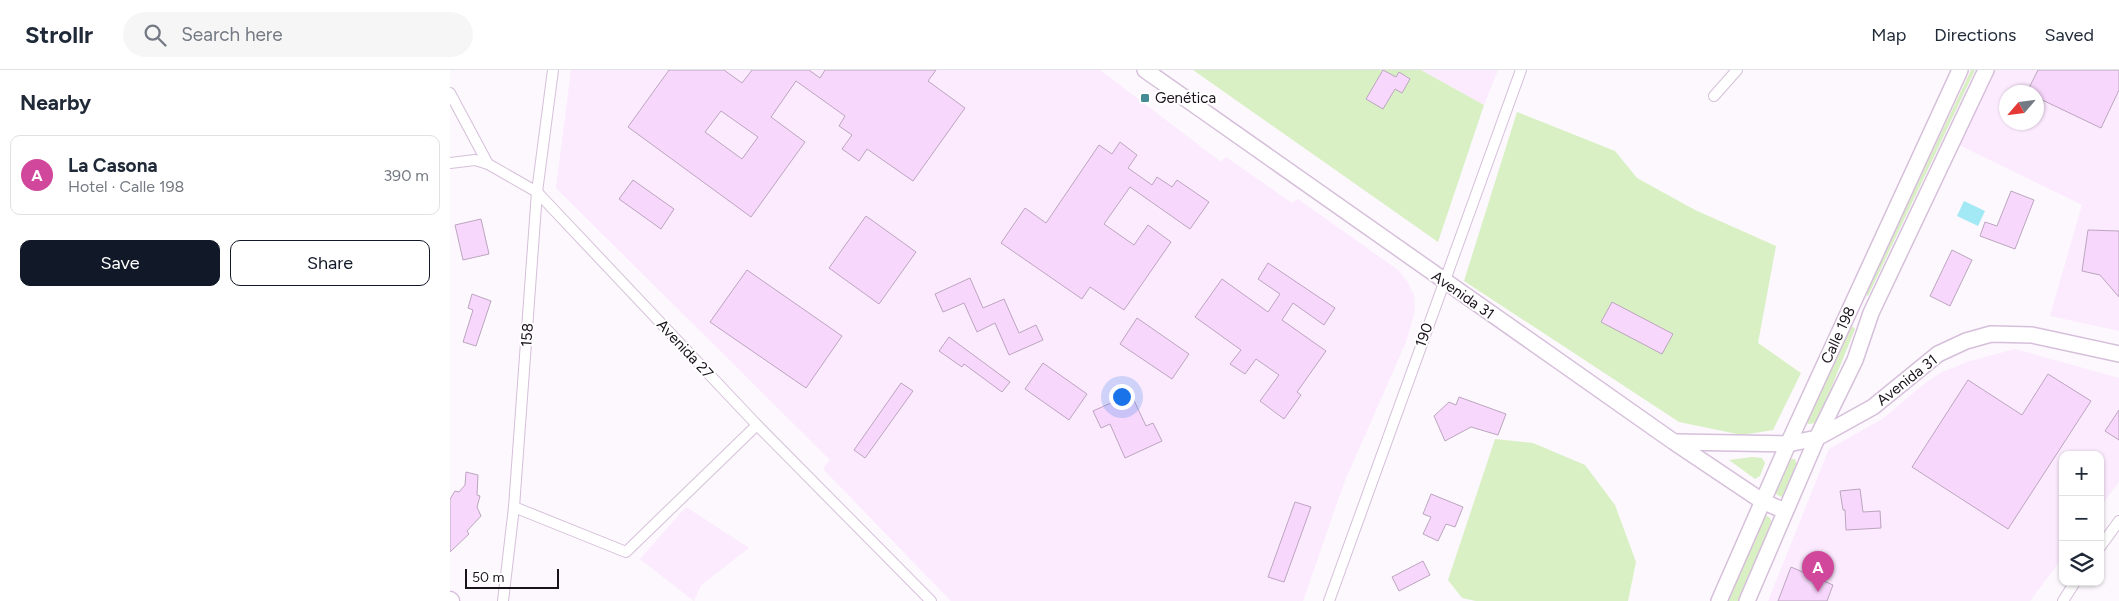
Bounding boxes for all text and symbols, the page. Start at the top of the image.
search box [123,12,473,57]
text: Strollr [25,20,93,49]
icon: search [141,21,169,49]
text: Search here [181,23,283,46]
text: Map [1871,24,1906,46]
text: Directions [1934,24,2016,46]
text: Saved [2044,24,2094,46]
north arrow [1999,85,2044,130]
place label: Genética [1155,89,1216,107]
text: Nearby [20,90,91,115]
marker: Genética [1139,92,1151,104]
text: La Casona [68,154,158,177]
text: A [31,166,43,185]
text: 390 m [383,166,429,185]
text: Hotel · Calle 198 [68,177,184,196]
button: Save [20,240,220,286]
button: Share [230,240,430,286]
street label: Avenida 31 [1428,267,1498,323]
street label: Calle 198 [1817,304,1859,366]
street label: Avenida 27 [653,316,717,382]
street label: 190 [1411,320,1437,350]
street label: 158 [517,322,537,348]
street label: Avenida 31 [1873,351,1941,409]
your location [1109,384,1135,410]
map controls [2059,451,2104,586]
button: + [2059,451,2104,496]
button: − [2059,496,2104,541]
button: layers [2059,541,2104,586]
pin: A [1802,551,1834,592]
scale bar [465,566,559,589]
text: 50 m [472,569,504,586]

